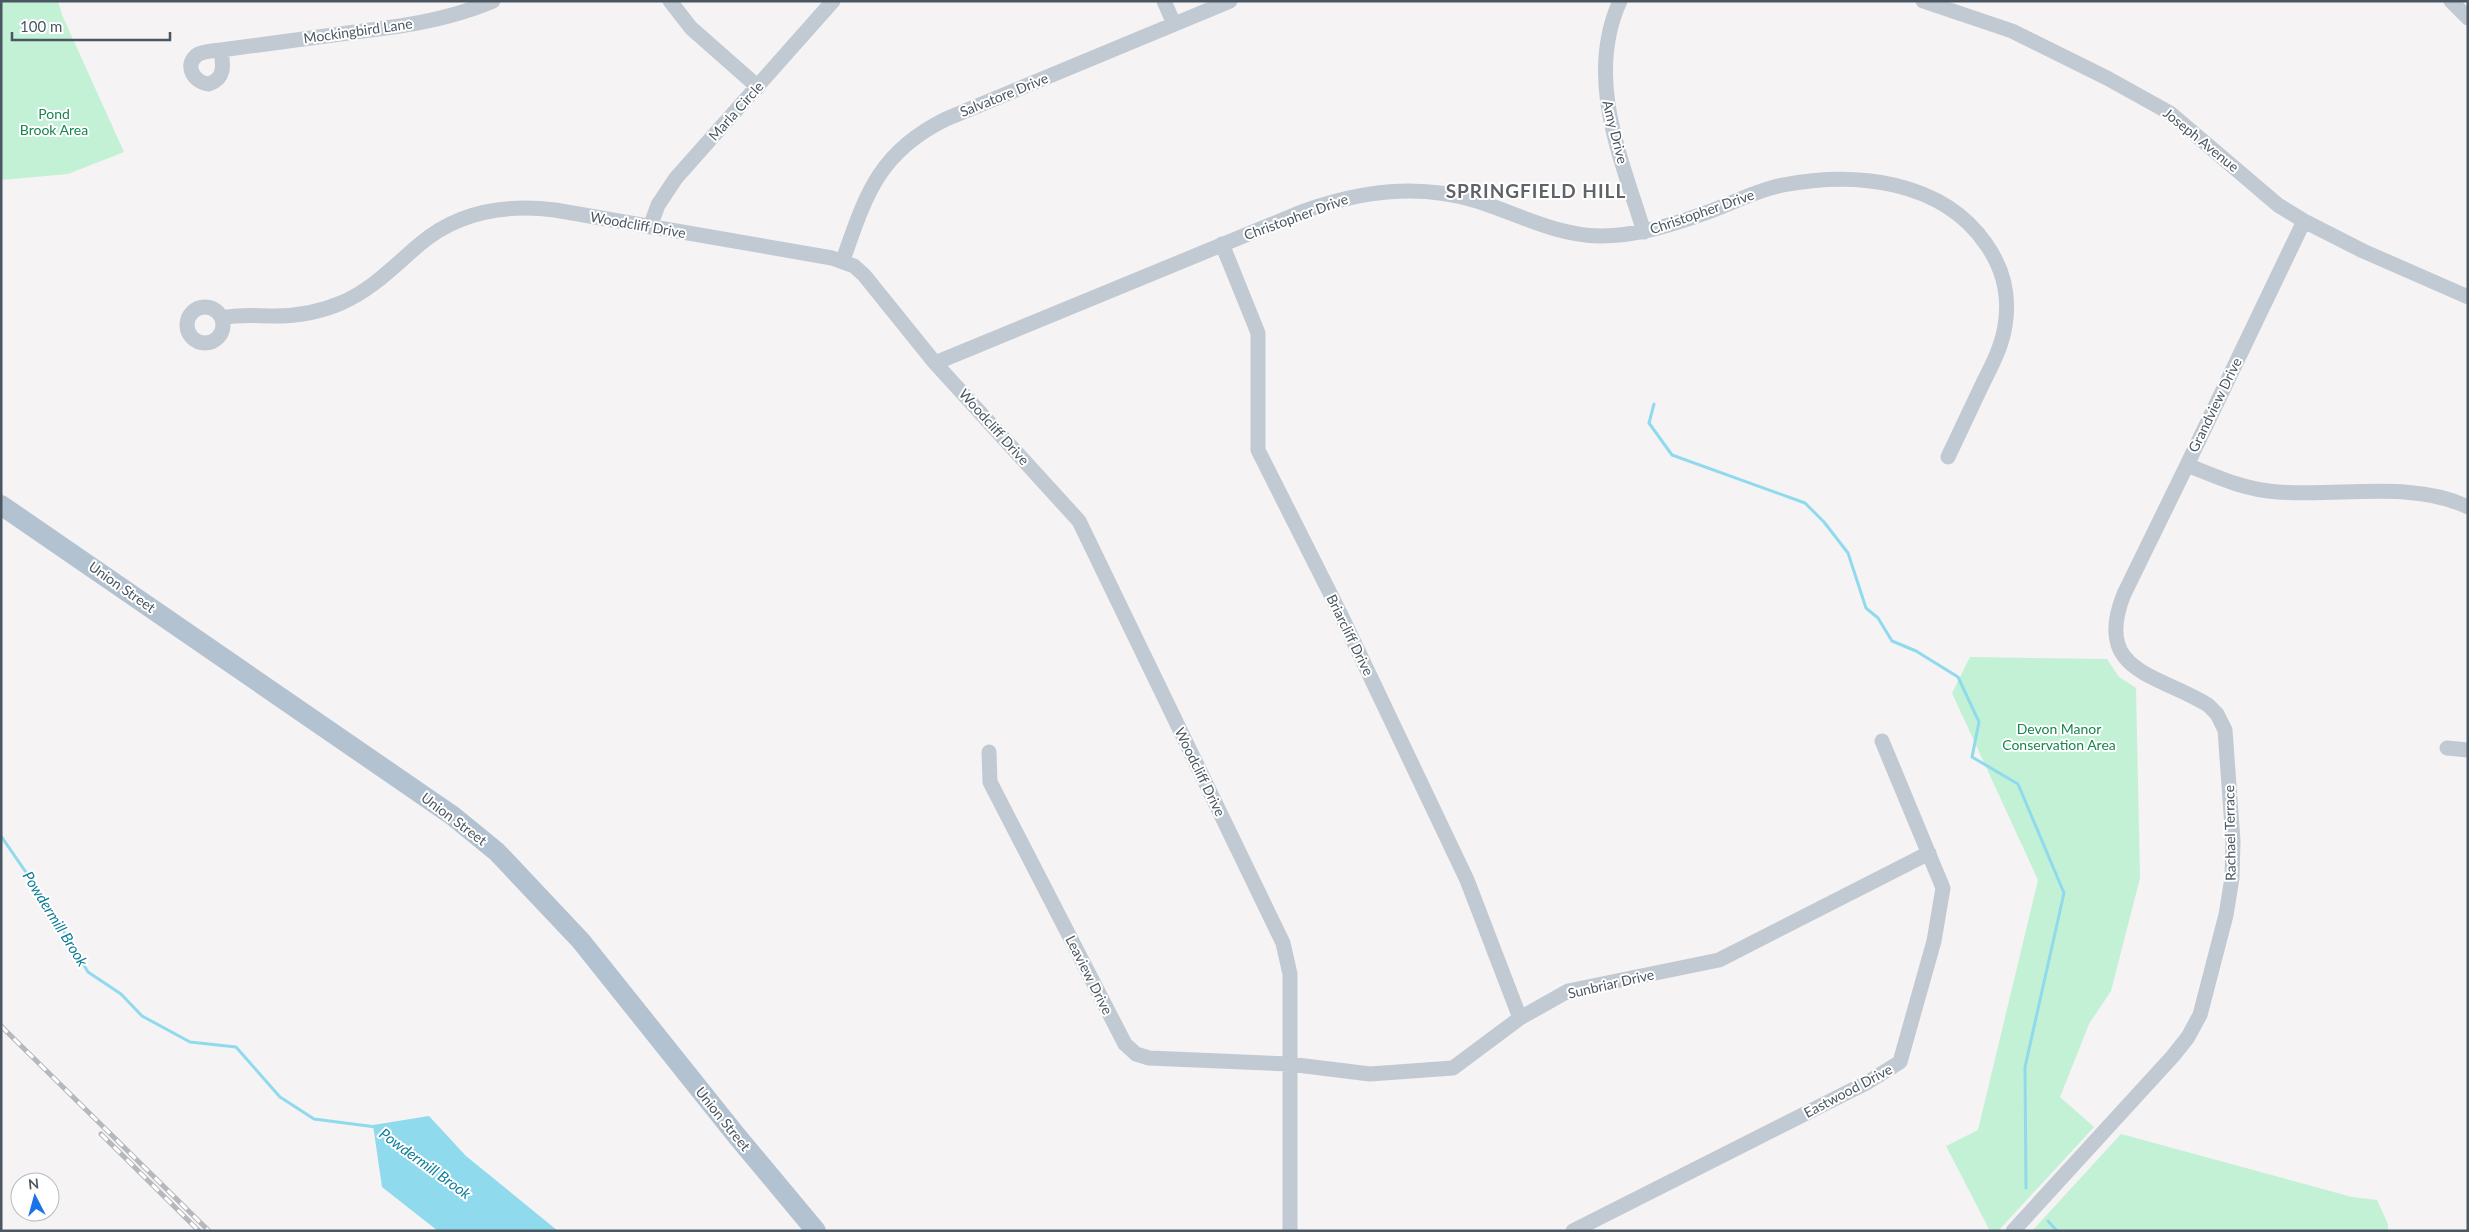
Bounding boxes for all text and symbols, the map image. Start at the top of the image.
scale bar [12,10,170,42]
street label: Mockingbird Lane [302,14,413,47]
text: 100 m [20,17,62,35]
street label: Salvatore Drive [957,69,1050,120]
street label: Marla Circle [705,78,767,144]
street label: Amy Drive [1599,98,1632,165]
street label: Joseph Avenue [2160,104,2242,175]
park label: Pond Brook Area [20,105,88,138]
district label: SPRINGFIELD HILL [1446,179,1626,202]
street label: Christopher Drive [1647,186,1756,237]
street label: Christopher Drive [1242,190,1350,243]
street label: Woodcliff Drive [589,208,687,241]
street label: Grandview Drive [2184,355,2245,455]
street label: Woodcliff Drive [956,385,1033,468]
street label: Union Street [86,557,159,616]
street label: Briarcliff Drive [1323,591,1377,678]
park label: Devon Manor Conservation Area [2002,720,2116,753]
street label: Woodcliff Drive [1172,725,1229,819]
street label: Rachael Terrace [2220,785,2239,881]
street label: Union Street [418,789,490,849]
water label: Powdermill Brook [19,868,93,970]
street label: Leaview Drive [1062,932,1117,1017]
street label: Sunbriar Drive [1566,965,1656,1002]
street label: Eastwood Drive [1801,1060,1895,1121]
street label: Union Street [692,1083,754,1154]
water label: Powdermill Brook [376,1124,476,1203]
north arrow [10,1172,60,1222]
text: N [27,1175,40,1193]

